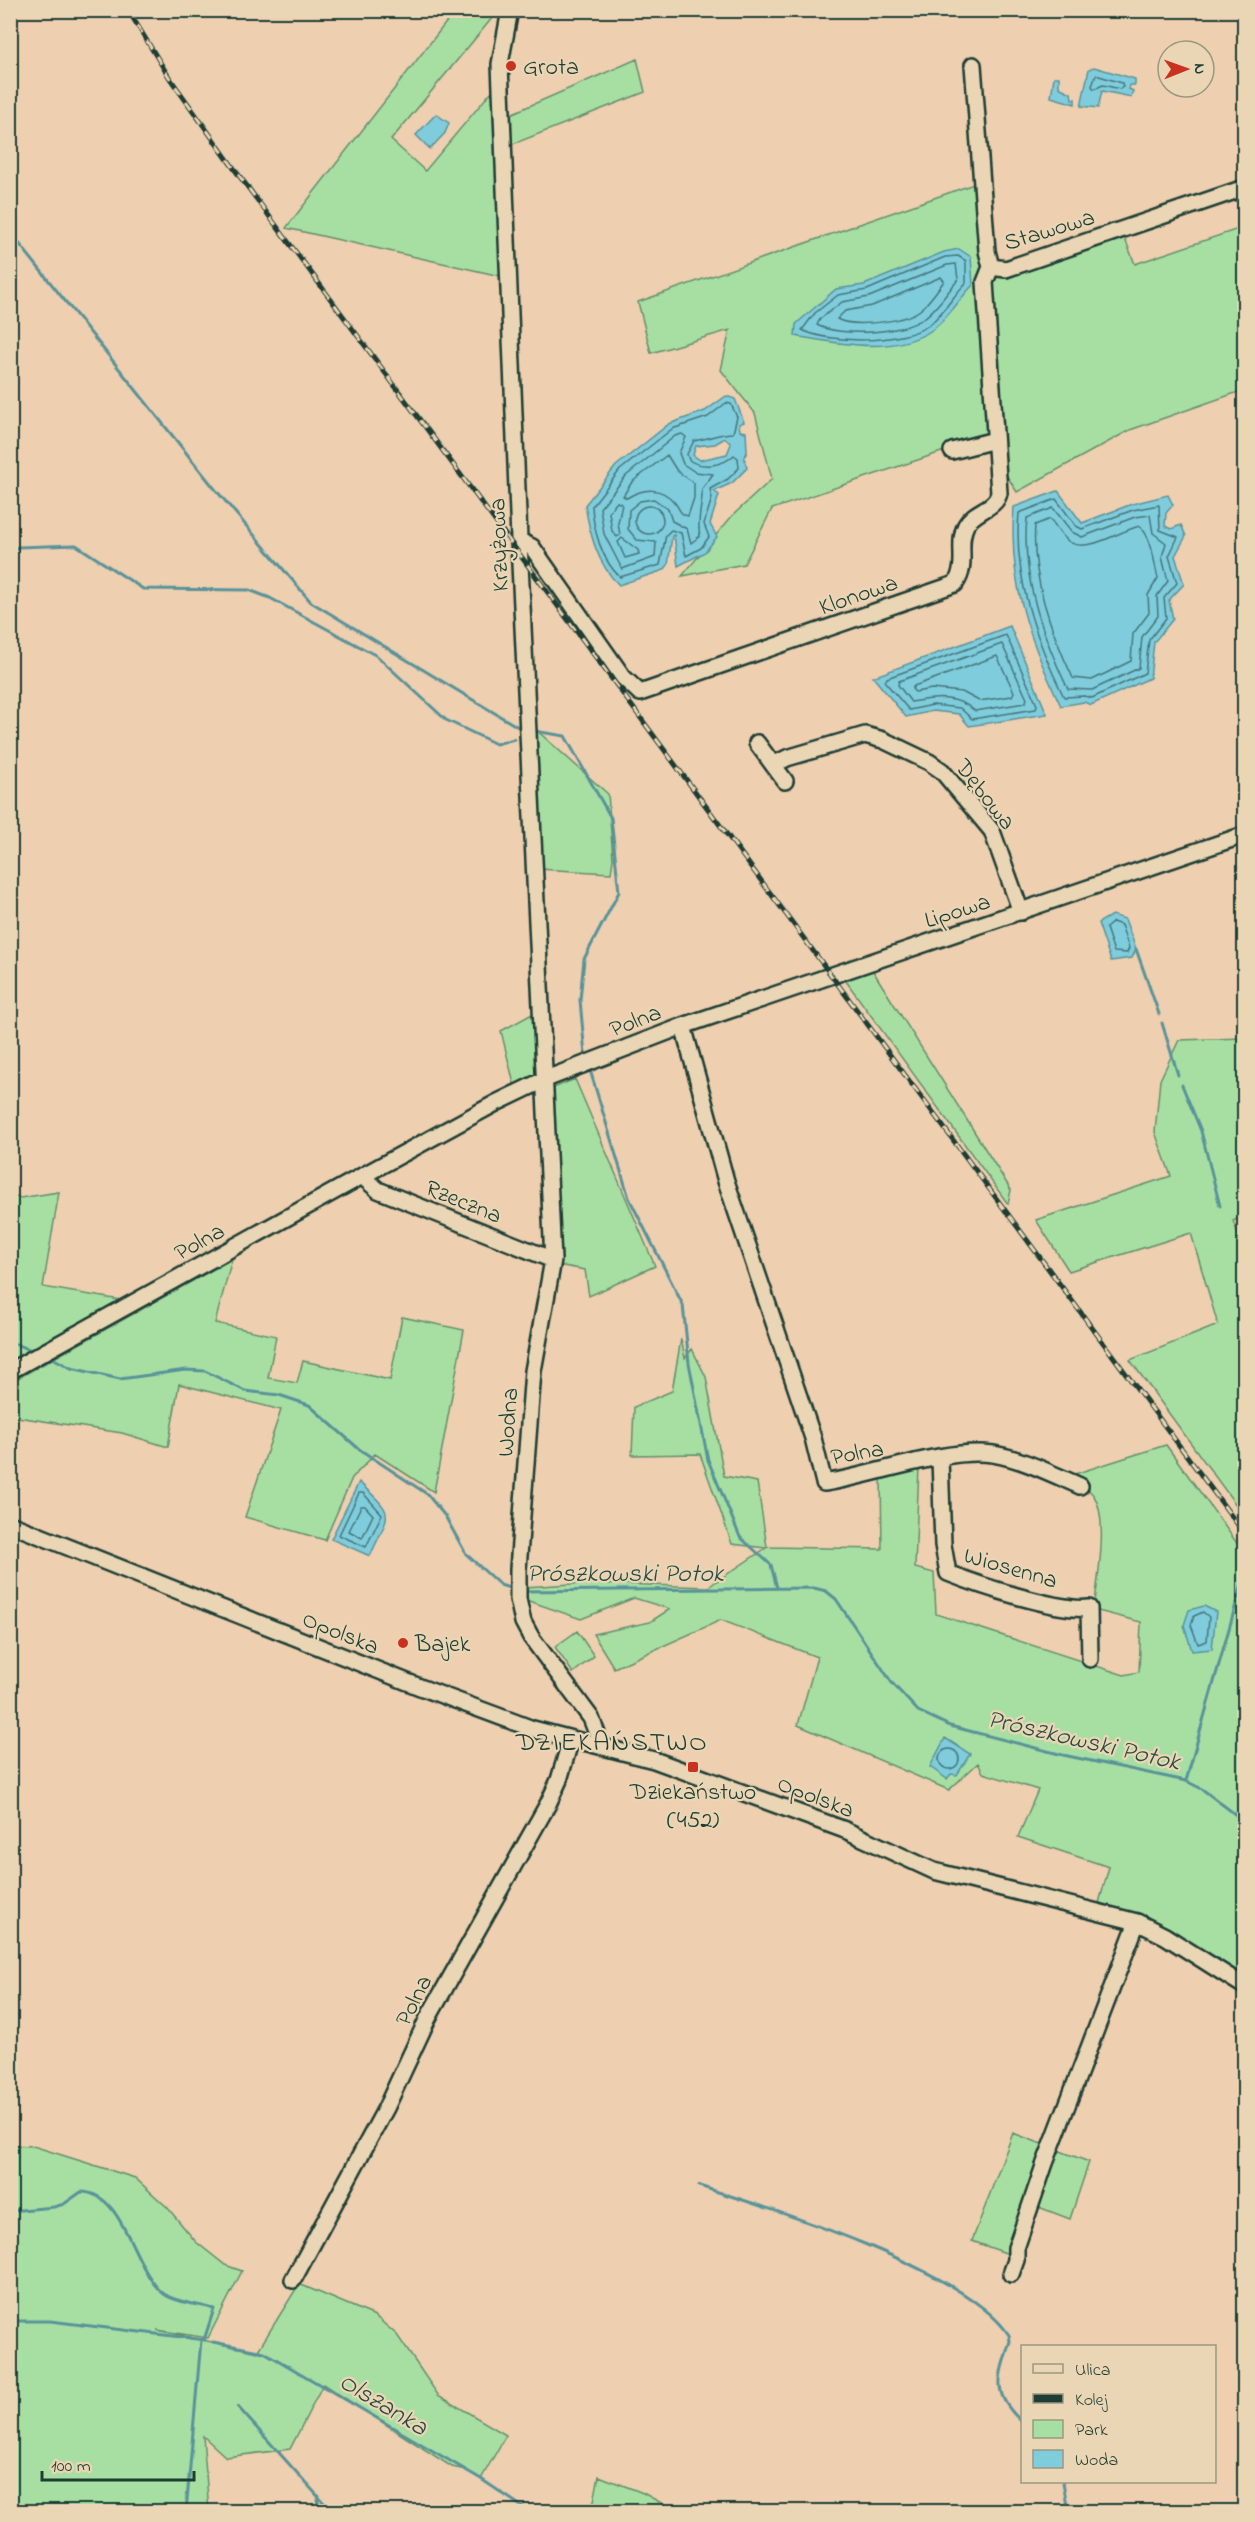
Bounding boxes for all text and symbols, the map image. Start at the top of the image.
north arrow [1156,39,1216,99]
place label: Grota [523,51,579,86]
marker: Grota [504,59,518,73]
text: N [1187,63,1211,75]
street label: Stawowa [1000,201,1099,262]
street label: Krzyżowa [481,497,521,592]
street label: Klonowa [815,567,903,626]
street label: Dębowa [944,752,1023,839]
street label: Lipowa [920,885,995,939]
street label: Polna [605,996,667,1048]
street label: Rzeczna [420,1172,507,1234]
street label: Polna [169,1215,232,1271]
street label: Wodna [490,1386,529,1458]
street label: Polna [828,1433,887,1476]
street label: Wiosenna [959,1539,1061,1599]
water label: Prószkowski Potok [527,1556,725,1594]
street label: Opolska [296,1603,384,1666]
place label: Bajek [414,1628,471,1663]
marker: Bajek [396,1636,410,1650]
water label: Prószkowski Potok [983,1701,1185,1783]
district label: DZIEKAŃSTWO [515,1724,708,1763]
marker: Dziekaństwo (452) [686,1760,700,1774]
street label: Opolska [771,1768,859,1829]
place label: Dziekaństwo (452) [629,1776,756,1839]
street label: Polna [388,1970,443,2033]
legend [1021,2345,1216,2483]
text: Ulica [1075,2358,1110,2384]
water label: Olszanka [331,2364,435,2448]
text: Kolej [1075,2388,1108,2414]
text: Park [1075,2418,1108,2444]
scale bar [42,2444,194,2482]
text: Woda [1075,2448,1118,2474]
text: 100 m [51,2454,91,2480]

